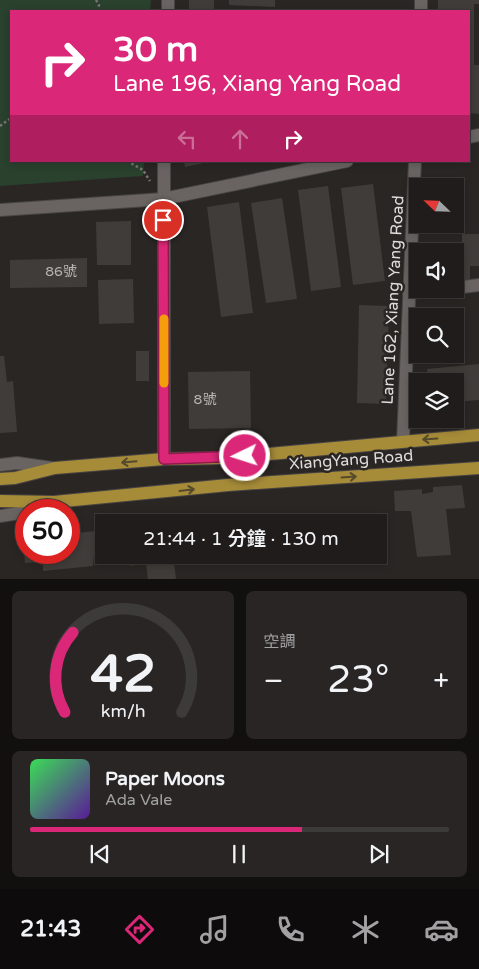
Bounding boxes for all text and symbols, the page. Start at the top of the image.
text: 30 m [113,29,198,71]
icon: right [30,30,95,95]
text: Lane 196, Xiang Yang Road [113,71,401,97]
icon: left [173,125,201,153]
icon: ahead [226,125,254,153]
icon: right [279,125,307,153]
north arrow [409,178,464,232]
map controls [409,178,464,428]
street label: Lane 162, Xiang Yang Road [378,195,408,405]
pin [142,199,184,241]
icon: arrive [149,206,177,234]
button: sound [409,243,464,298]
house number: 86號 [45,263,77,280]
button: search [409,308,464,363]
button: layers [409,373,464,428]
house number: 8號 [194,391,216,408]
position arrow [218,429,270,481]
one-way arrow [423,434,439,443]
street label: XiangYang Road [288,446,414,474]
one-way arrow [121,457,137,467]
one-way arrow [341,472,357,481]
one-way arrow [179,485,195,495]
speed limit sign: 50 [15,499,80,564]
text: 21:44 · 1 分鐘 · 130 m [143,528,339,550]
text: 空調 [264,632,296,652]
text: 42 [90,643,155,706]
text: 23° [327,657,389,703]
text: − [264,664,283,698]
text: + [433,664,449,698]
text: km/h [100,701,145,722]
text: Paper Moons [105,768,225,790]
text: Ada Vale [105,790,172,810]
icon: previous [86,840,114,868]
icon: pause [225,840,253,868]
icon: next [365,840,393,868]
icon: directions [122,912,157,947]
icon: music [197,912,232,947]
icon: phone [273,912,308,947]
icon: climate [348,912,383,947]
icon: car [424,912,459,947]
text: 21:43 [20,916,81,942]

